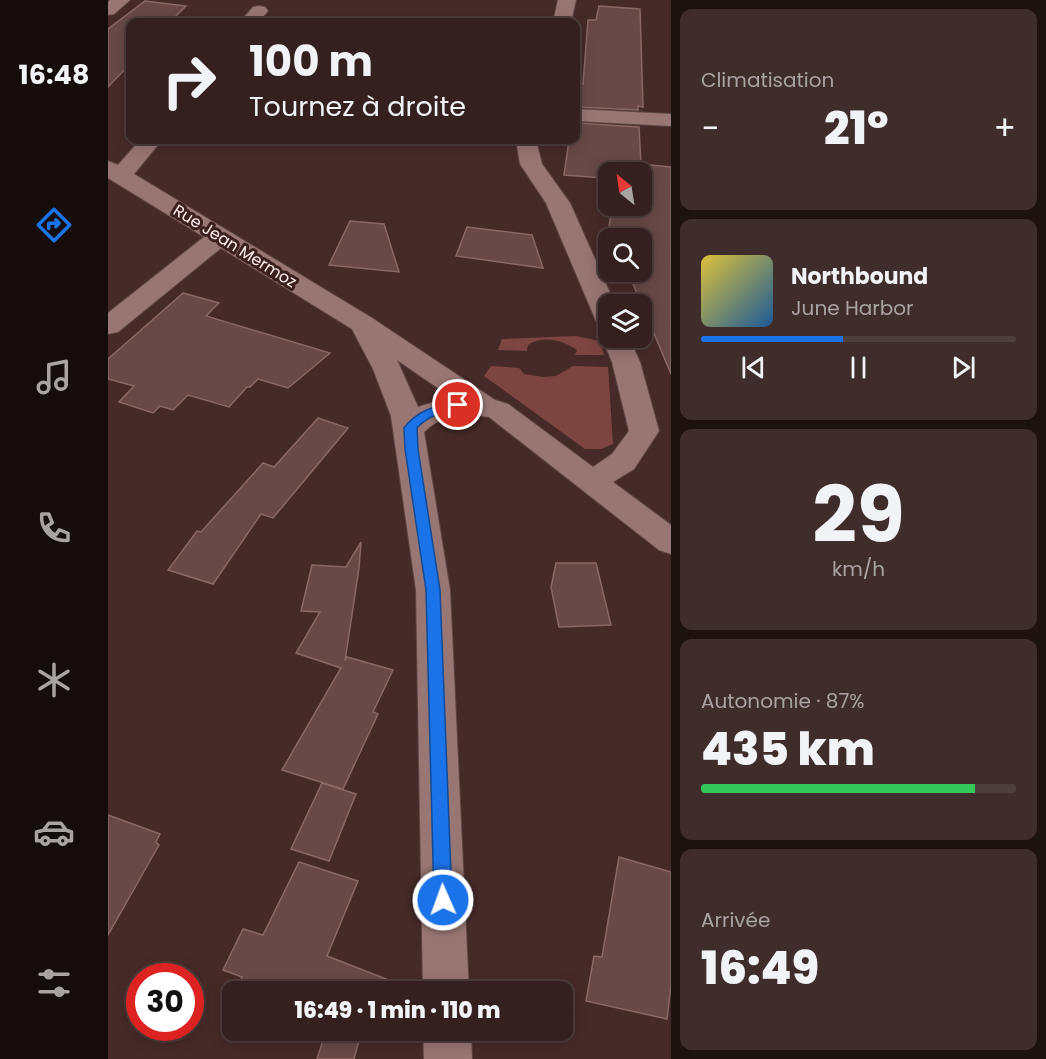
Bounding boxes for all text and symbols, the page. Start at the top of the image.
text: 100 m [249,32,373,91]
icon: right [150,42,228,120]
text: 16:48 [19,56,89,93]
text: Climatisation [701,66,834,94]
text: Tournez à droite [249,88,466,125]
text: 21° [824,97,889,160]
text: − [701,105,719,152]
text: + [993,105,1016,152]
north arrow [598,162,652,216]
map controls [598,162,652,348]
street label: Rue Jean Mermoz [169,199,301,293]
icon: directions [33,204,75,246]
button: search [598,228,652,282]
text: Northbound [791,261,928,292]
button: layers [598,294,652,348]
text: June Harbor [791,294,914,322]
icon: previous [737,351,770,384]
icon: pause [842,351,875,384]
icon: next [947,351,980,384]
icon: music [33,356,75,398]
pin [432,379,483,430]
icon: arrive [441,388,474,421]
text: 29 [812,460,905,569]
icon: phone [33,507,75,549]
text: km/h [832,555,885,583]
icon: climate [33,659,75,701]
text: Autonomie · 87% [701,687,865,715]
text: 435 km [701,718,875,781]
icon: car [33,811,75,853]
position arrow [411,868,475,932]
text: Arrivée [701,906,770,934]
text: 16:49 [701,937,819,1000]
icon: filters [33,962,75,1004]
speed limit sign: 30 [126,963,204,1041]
text: 16:49 · 1 min · 110 m [295,995,500,1026]

